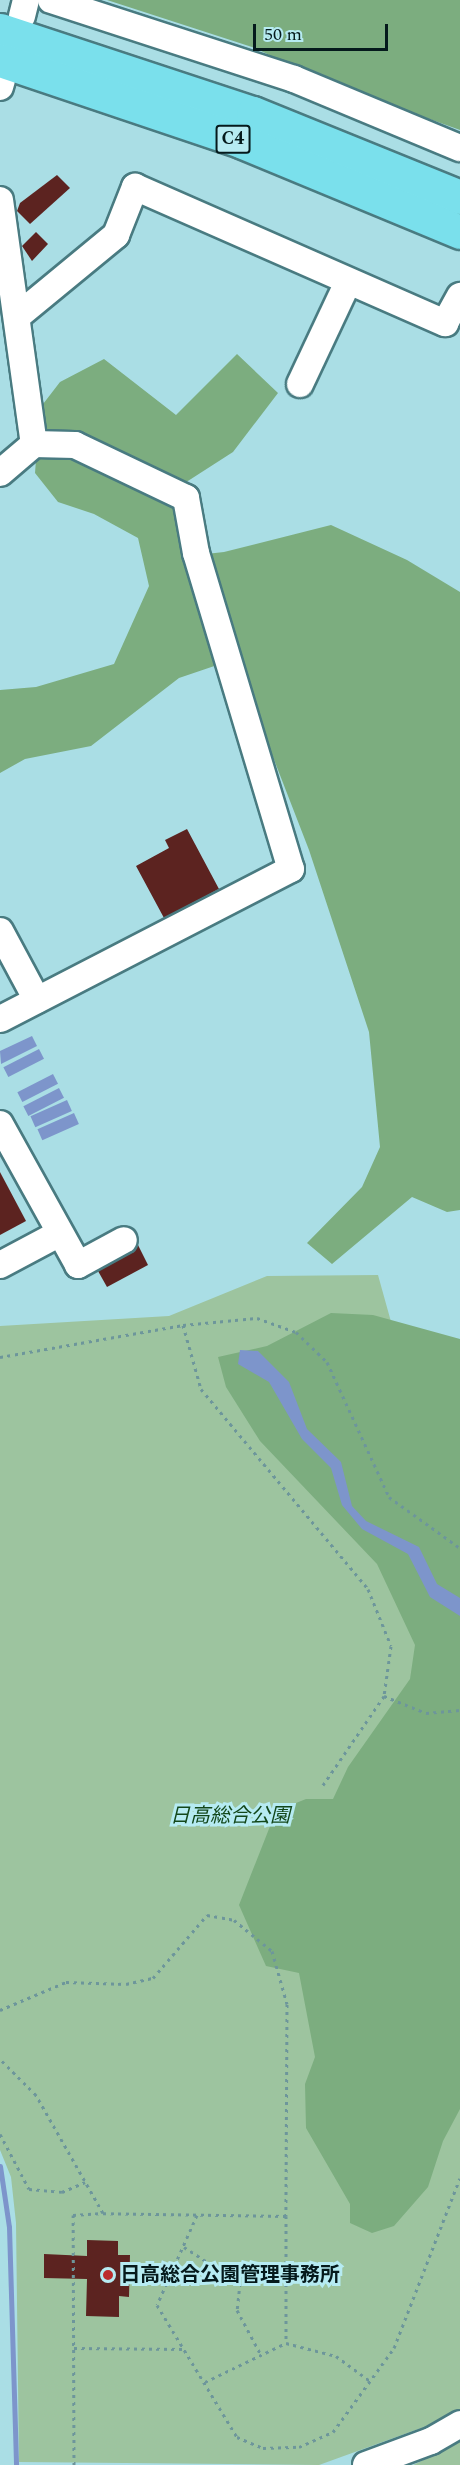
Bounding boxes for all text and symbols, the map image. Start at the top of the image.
scale bar [256,12,391,50]
text: 50 m [264,21,302,48]
road number: C4 [215,124,251,154]
park label: 日高総合公園 [170,1804,290,1828]
place label: 日高総合公園管理事務所 [120,2263,340,2287]
marker: 日高総合公園管理事務所 [101,2268,115,2282]

